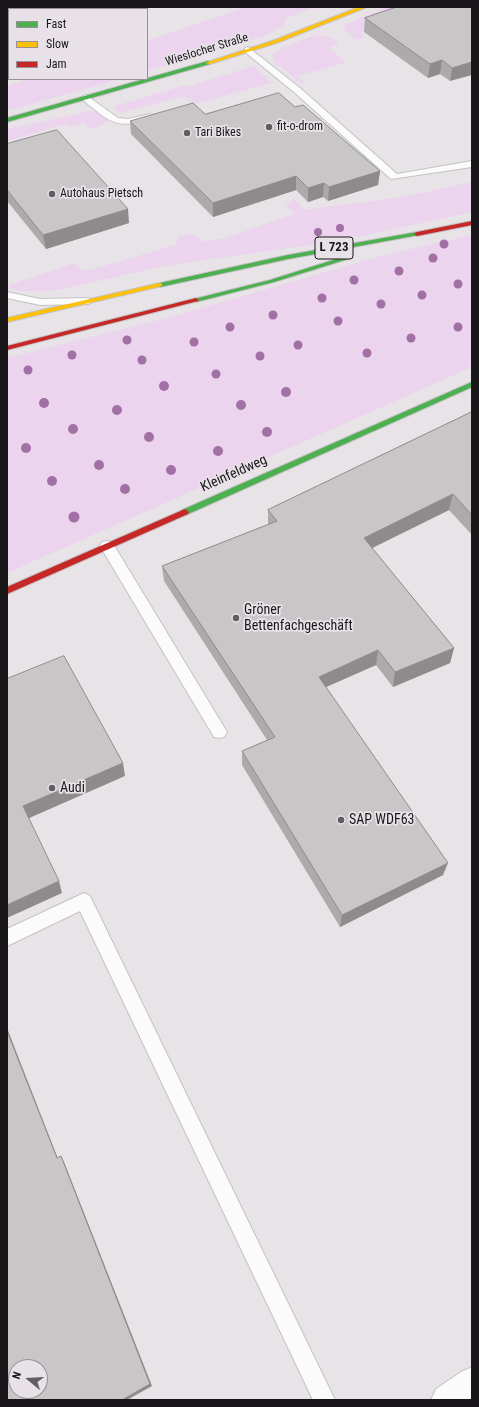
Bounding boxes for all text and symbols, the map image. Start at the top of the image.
legend [8,8,148,80]
text: Fast [46,17,66,31]
street label: Wieslocher Straße [164,31,250,69]
text: Slow [46,37,69,51]
text: Jam [46,57,67,71]
place label: fit-o-drom [277,120,323,134]
marker: fit-o-drom [264,122,274,132]
place label: Tari Bikes [195,126,241,140]
marker: Tari Bikes [182,128,192,138]
place label: Autohaus Pietsch [60,187,143,201]
marker: Autohaus Pietsch [47,189,57,199]
road number: L 723 [315,237,353,259]
street label: Kleinfeldweg [198,452,270,496]
place label: Gröner Bettenfachgeschäft [244,602,353,634]
marker: Gröner Bettenfachgeschäft [231,613,241,623]
place label: Audi [60,780,85,796]
marker: Audi [47,783,57,793]
place label: SAP WDF63 [349,812,415,828]
marker: SAP WDF63 [336,815,346,825]
north arrow [8,1359,48,1399]
text: N [10,1370,24,1381]

